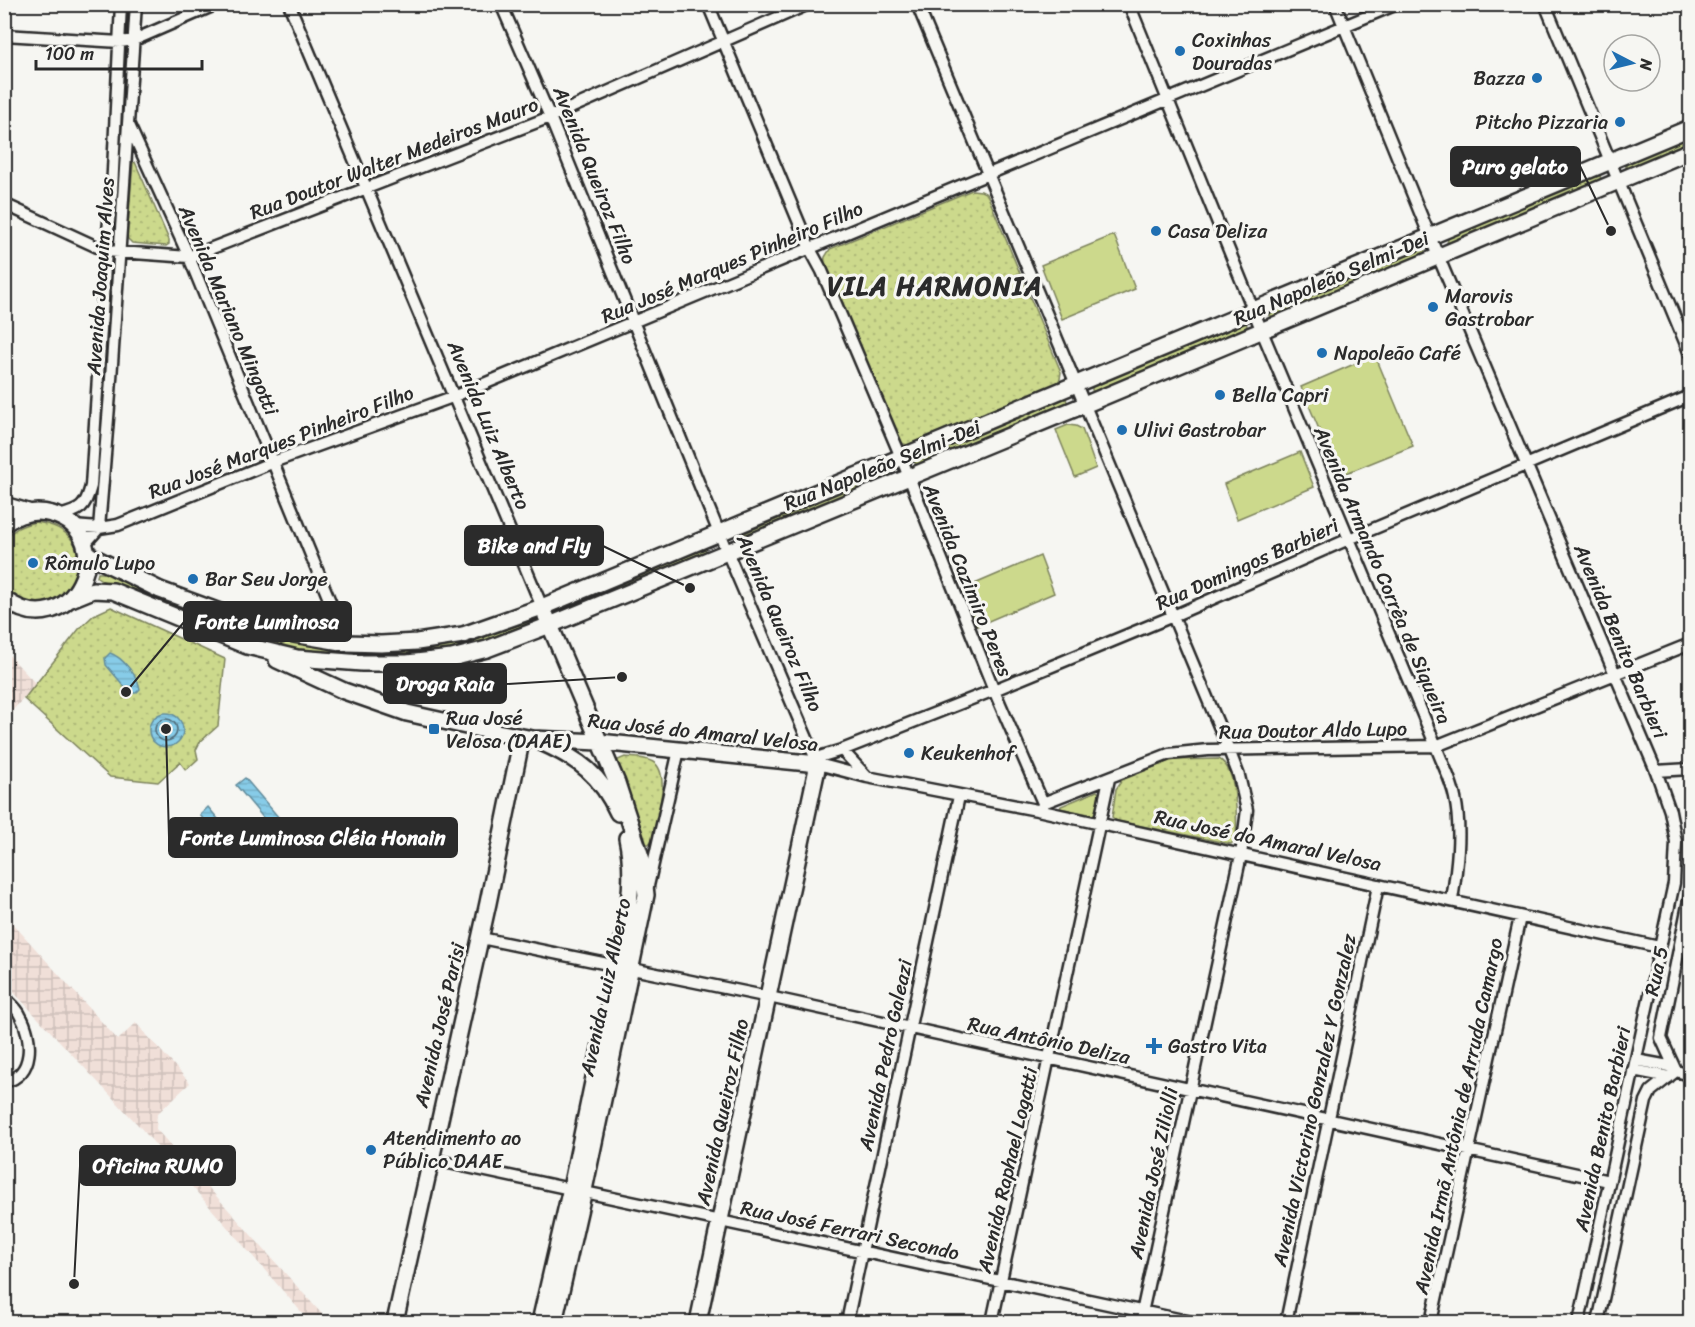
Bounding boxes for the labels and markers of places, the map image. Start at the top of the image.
place label: Coxinhas Douradas [1192,23,1273,81]
marker: Coxinhas Douradas [1173,44,1187,58]
place label: Bazza [1473,61,1526,96]
marker: Bazza [1530,71,1544,85]
place label: Pitcho Pizzaria [1475,105,1608,140]
marker: Pitcho Pizzaria [1613,115,1627,129]
callout: Puro gelato [1451,147,1580,186]
place label: Casa Deliza [1168,214,1268,249]
marker: Casa Deliza [1149,224,1163,238]
place label: Marovis Gastrobar [1445,279,1535,337]
marker: Marovis Gastrobar [1426,300,1440,314]
place label: Napoleão Café [1334,336,1461,371]
marker: Napoleão Café [1315,346,1329,360]
place label: Bella Capri [1232,378,1330,413]
marker: Bella Capri [1213,388,1227,402]
place label: Ulivi Gastrobar [1134,413,1267,448]
marker: Ulivi Gastrobar [1115,423,1129,437]
callout: Bike and Fly [465,526,603,565]
place label: Rômulo Lupo [45,546,155,581]
marker: Rômulo Lupo [26,556,40,570]
place label: Bar Seu Jorge [205,562,328,597]
marker: Bar Seu Jorge [186,572,200,586]
callout: Fonte Luminosa [184,602,351,641]
callout: Droga Raia [384,664,506,703]
place label: Rua José Velosa (DAAE) [446,701,571,759]
marker: Rua José Velosa (DAAE) [427,722,441,736]
place label: Keukenhof [921,736,1018,771]
marker: Keukenhof [902,746,916,760]
callout: Fonte Luminosa Cléia Honain [169,818,457,857]
place label: Gastro Vita [1168,1029,1267,1064]
marker: Gastro Vita [1145,1037,1163,1055]
place label: Atendimento ao Público DAAE [382,1121,521,1179]
marker: Atendimento ao Público DAAE [364,1143,378,1157]
callout: Oficina RUMO [80,1146,235,1185]

